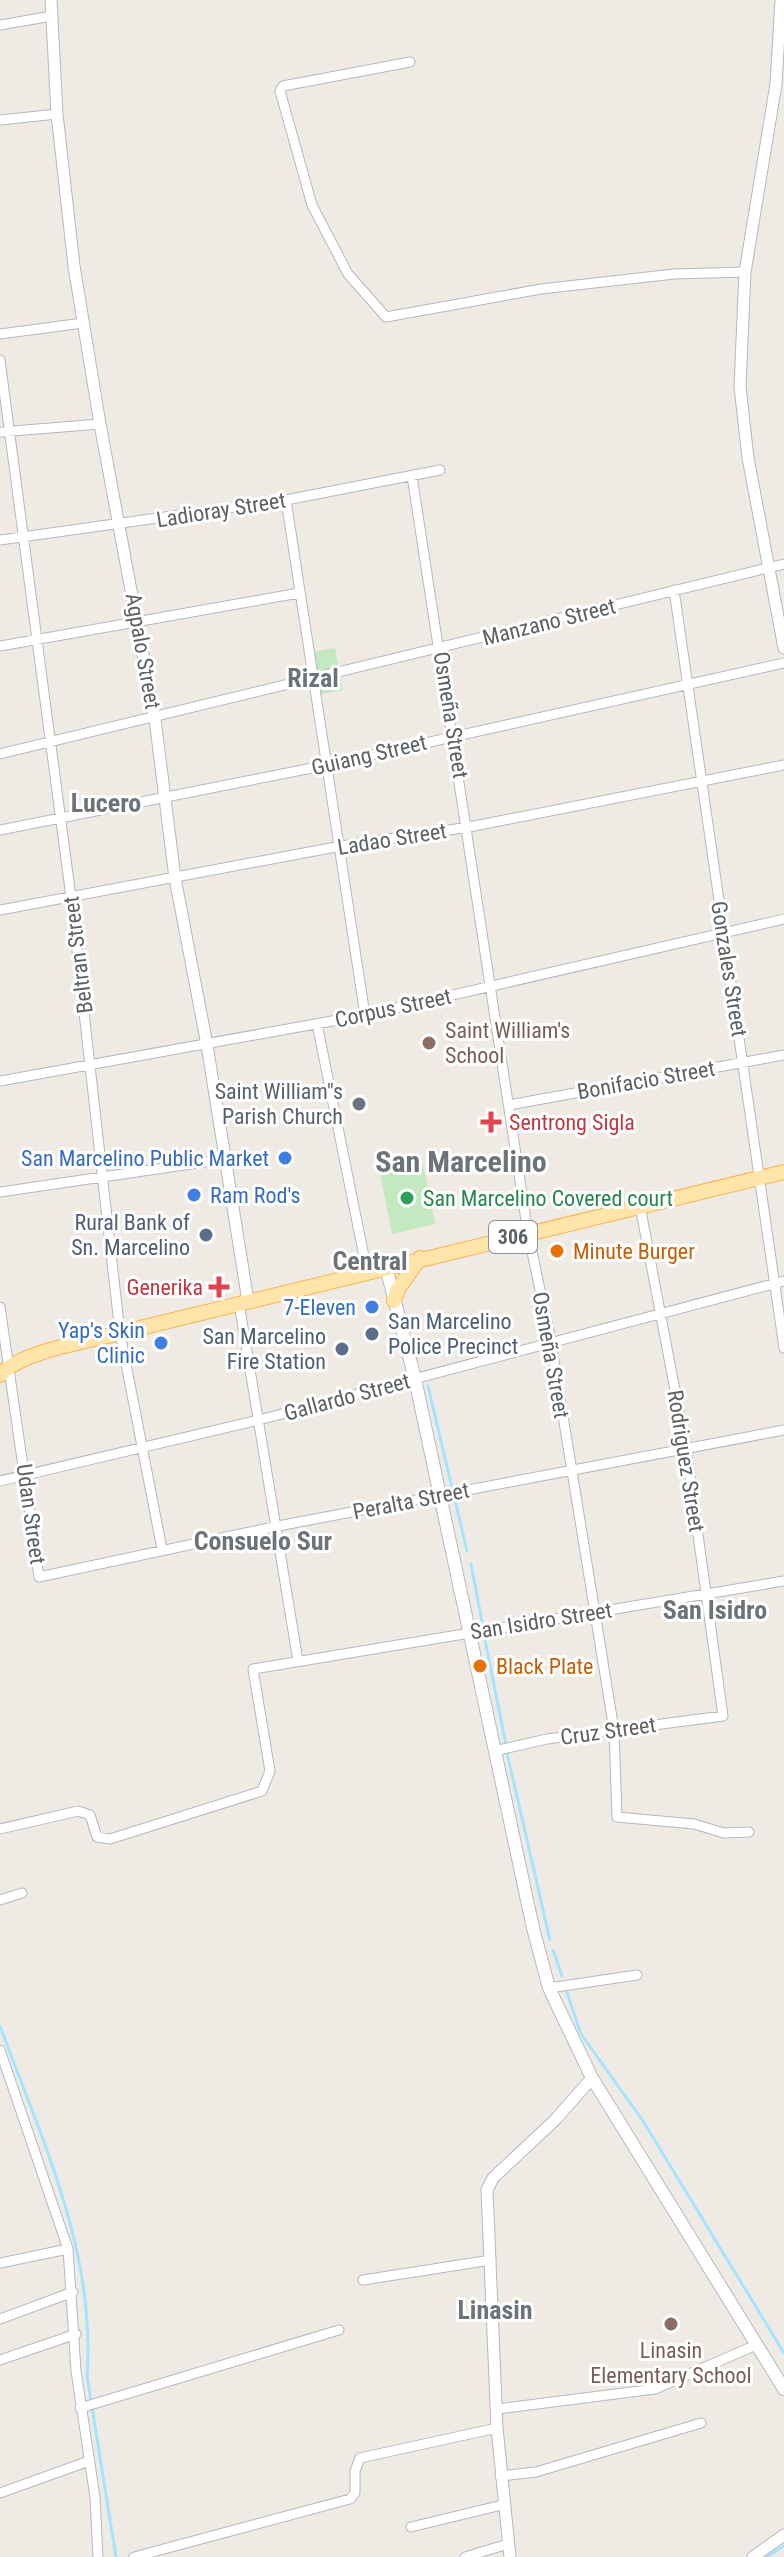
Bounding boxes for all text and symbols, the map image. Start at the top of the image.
street label: Ladioray Street [155,487,287,533]
street label: Agpalo Street [120,591,166,711]
street label: Manzano Street [480,593,618,651]
street label: Osmeña Street [429,650,473,780]
district label: Rizal [287,663,339,693]
street label: Guiang Street [309,730,429,780]
district label: Lucero [71,788,141,818]
street label: Ladao Street [336,818,448,860]
street label: Beltran Street [58,895,98,1015]
street label: Gonzales Street [706,899,752,1039]
street label: Corpus Street [333,983,453,1033]
place label: Saint William's School [445,1018,570,1068]
marker: Saint William's School [420,1034,438,1052]
street label: Bonifacio Street [575,1056,717,1104]
place label: Saint William"s Parish Church [215,1079,343,1129]
marker: Saint William"s Parish Church [350,1095,368,1113]
place label: Sentrong Sigla [509,1110,635,1135]
marker: Sentrong Sigla [480,1111,502,1133]
district label: San Marcelino [375,1144,547,1179]
place label: San Marcelino Public Market [21,1146,269,1171]
marker: San Marcelino Public Market [276,1149,294,1167]
place label: Ram Rod's [210,1183,300,1208]
marker: Ram Rod's [185,1186,203,1204]
place label: San Marcelino Covered court [423,1186,673,1211]
marker: San Marcelino Covered court [398,1189,416,1207]
place label: Rural Bank of Sn. Marcelino [71,1210,190,1260]
road number: 306 [489,1221,537,1253]
marker: Rural Bank of Sn. Marcelino [197,1226,215,1244]
place label: Minute Burger [573,1239,695,1264]
marker: Minute Burger [548,1242,566,1260]
district label: Central [332,1246,408,1276]
place label: Generika [127,1275,203,1300]
marker: Generika [210,1278,228,1296]
street label: Osmeña Street [528,1290,574,1420]
place label: 7-Eleven [283,1295,356,1320]
marker: 7-Eleven [363,1298,381,1316]
place label: San Marcelino Police Precinct [388,1309,518,1359]
place label: Yap's Skin Clinic [58,1318,145,1368]
place label: San Marcelino Fire Station [202,1324,326,1374]
marker: San Marcelino Police Precinct [363,1325,381,1343]
marker: Yap's Skin Clinic [152,1334,170,1352]
marker: San Marcelino Fire Station [333,1340,351,1358]
street label: Gallardo Street [281,1368,413,1426]
street label: Rodriguez Street [662,1388,710,1534]
street label: Udan Street [12,1462,50,1566]
street label: Peralta Street [351,1477,471,1525]
district label: Consuelo Sur [194,1526,333,1556]
district label: San Isidro [663,1595,767,1625]
street label: San Isidro Street [468,1597,614,1645]
place label: Black Plate [496,1654,593,1679]
marker: Black Plate [471,1657,489,1675]
street label: Cruz Street [559,1712,657,1750]
district label: Linasin [457,2295,533,2325]
marker: Linasin Elementary School [662,2315,680,2333]
place label: Linasin Elementary School [590,2338,752,2388]

